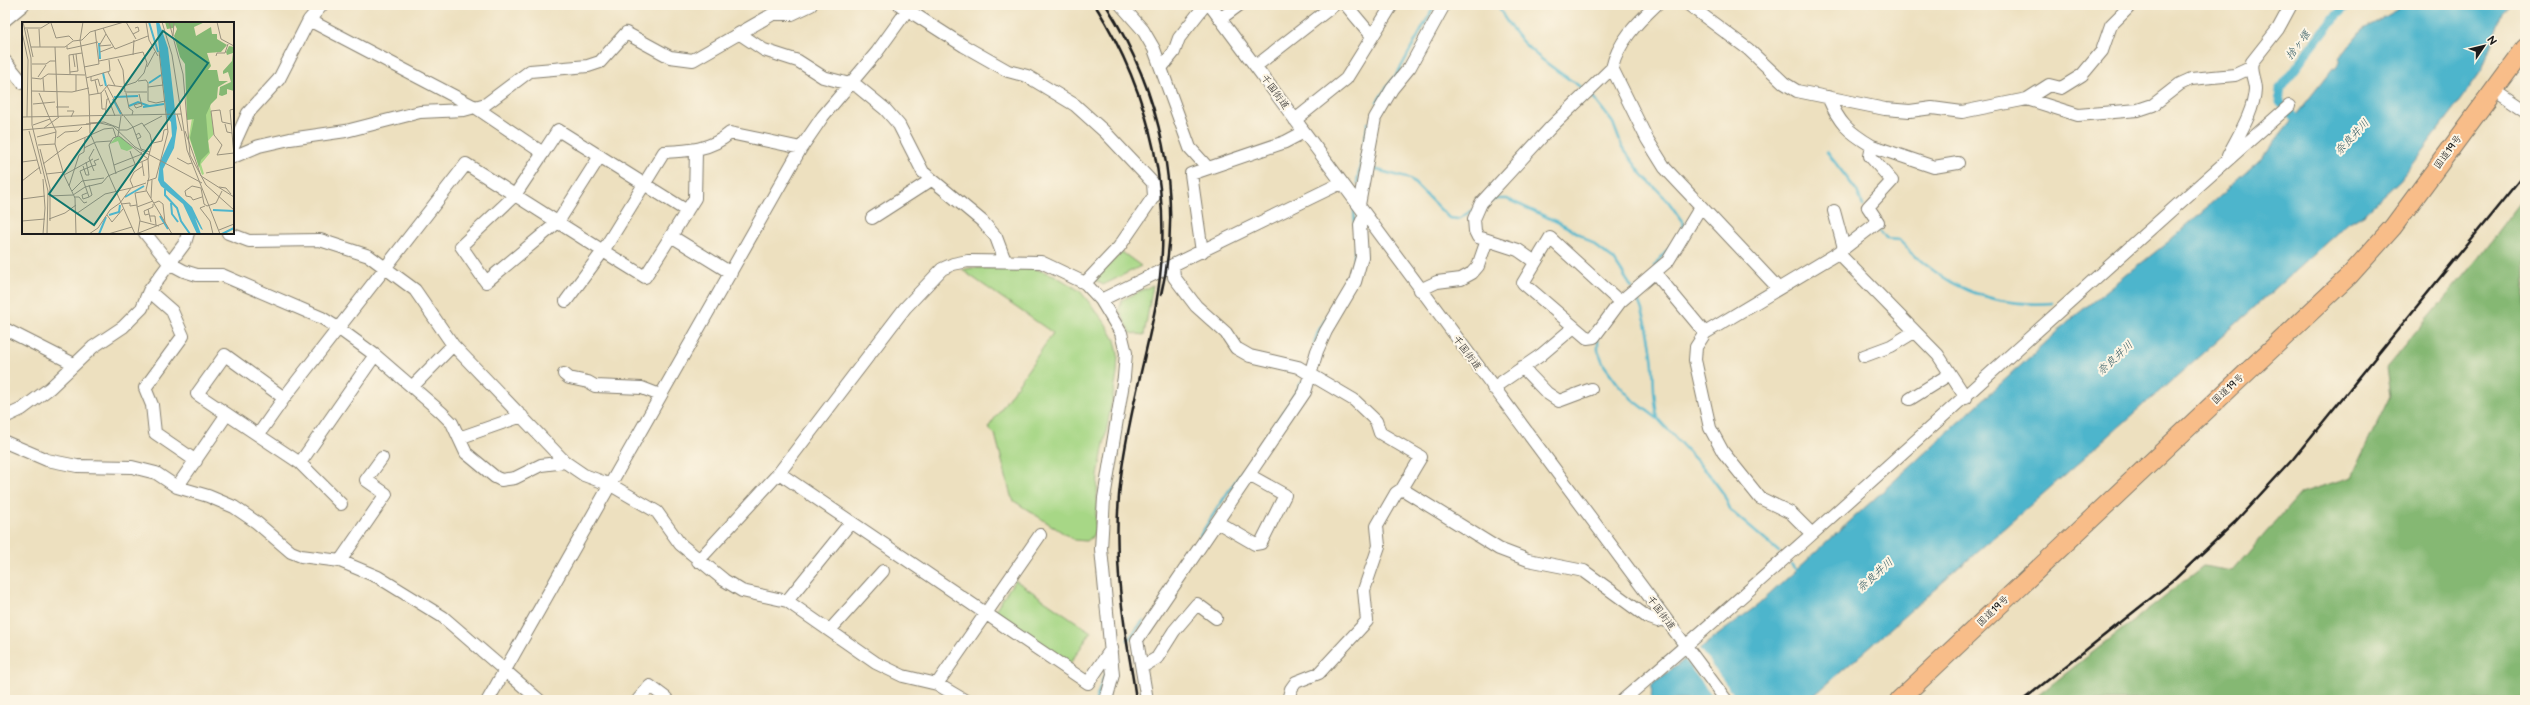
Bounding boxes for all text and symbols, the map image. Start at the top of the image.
inset map [22,22,234,234]
north arrow [2464,26,2504,66]
water label: 捨ヶ堰 [2283,27,2314,62]
text: N [2484,33,2499,48]
street label: 千国街道 [1258,72,1292,112]
water label: 奈良井川 [2332,116,2372,158]
street label: 国道19号 [2431,132,2465,172]
street label: 千国街道 [1450,333,1484,373]
water label: 奈良井川 [2094,338,2136,378]
street label: 国道19号 [2209,371,2247,407]
water label: 奈良井川 [1854,555,1896,595]
street label: 千国街道 [1644,593,1678,633]
street label: 国道19号 [1975,593,2011,629]

